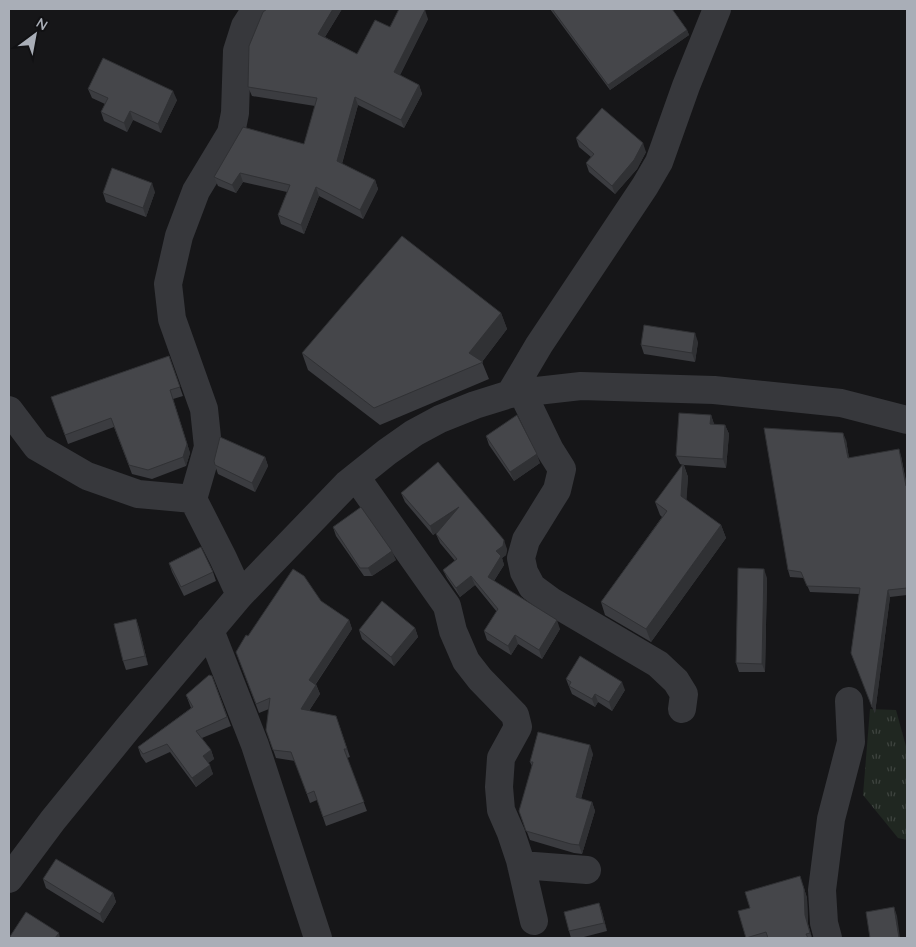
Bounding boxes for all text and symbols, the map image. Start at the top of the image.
north arrow [10,10,60,60]
text: N [33,14,51,34]

